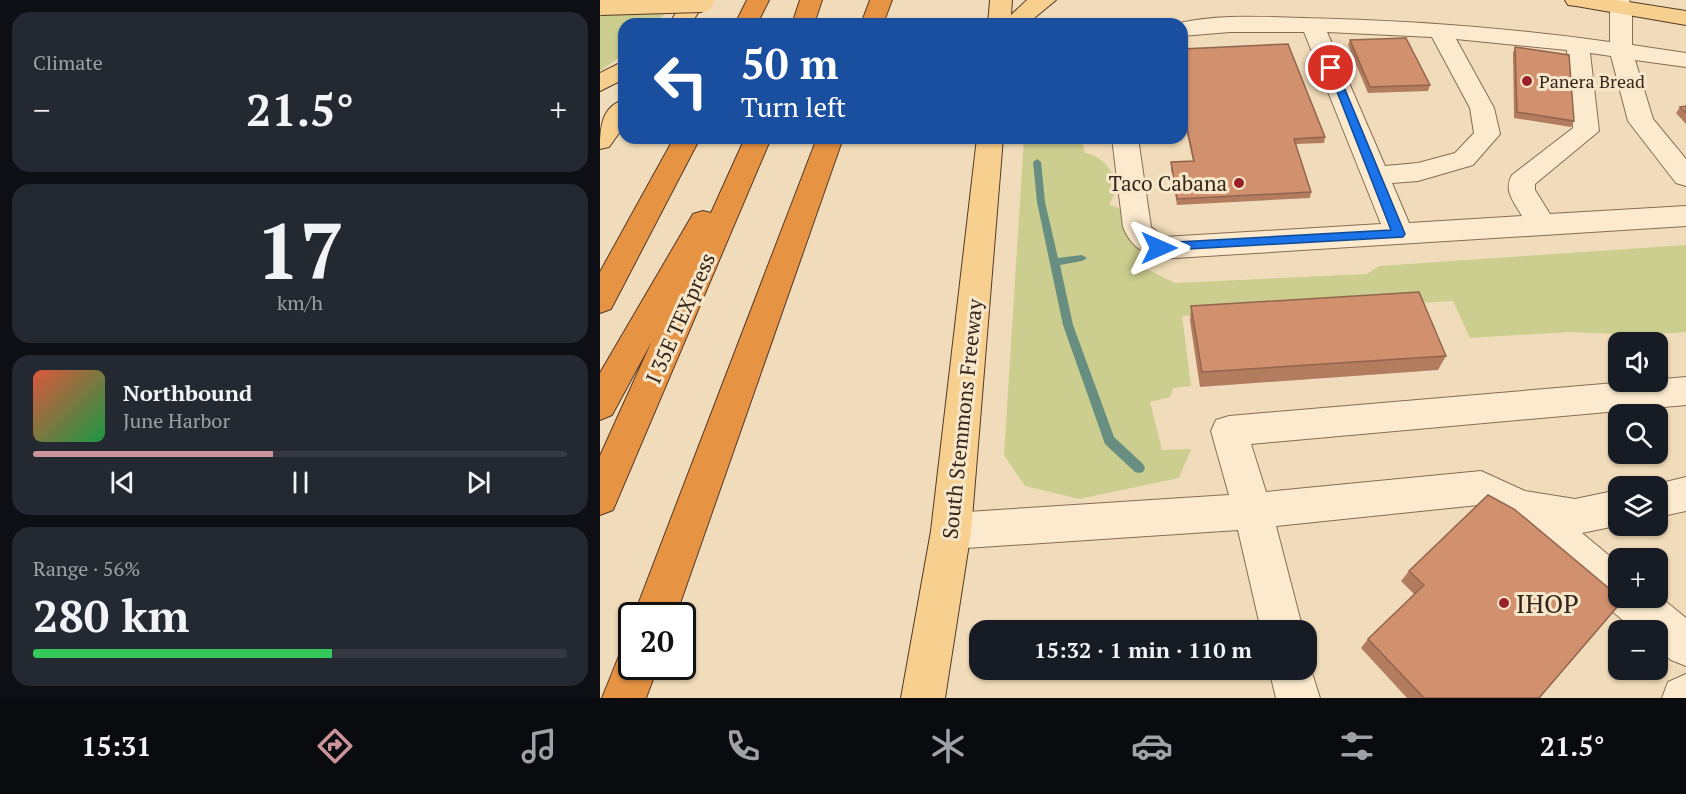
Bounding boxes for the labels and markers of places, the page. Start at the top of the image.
pin [1305,42,1356,93]
place label: Panera Bread [1539,69,1645,93]
marker: Panera Bread [1520,74,1534,88]
place label: Taco Cabana [1109,169,1227,197]
marker: Taco Cabana [1232,176,1246,190]
place label: IHOP [1516,586,1579,620]
marker: IHOP [1497,596,1511,610]

